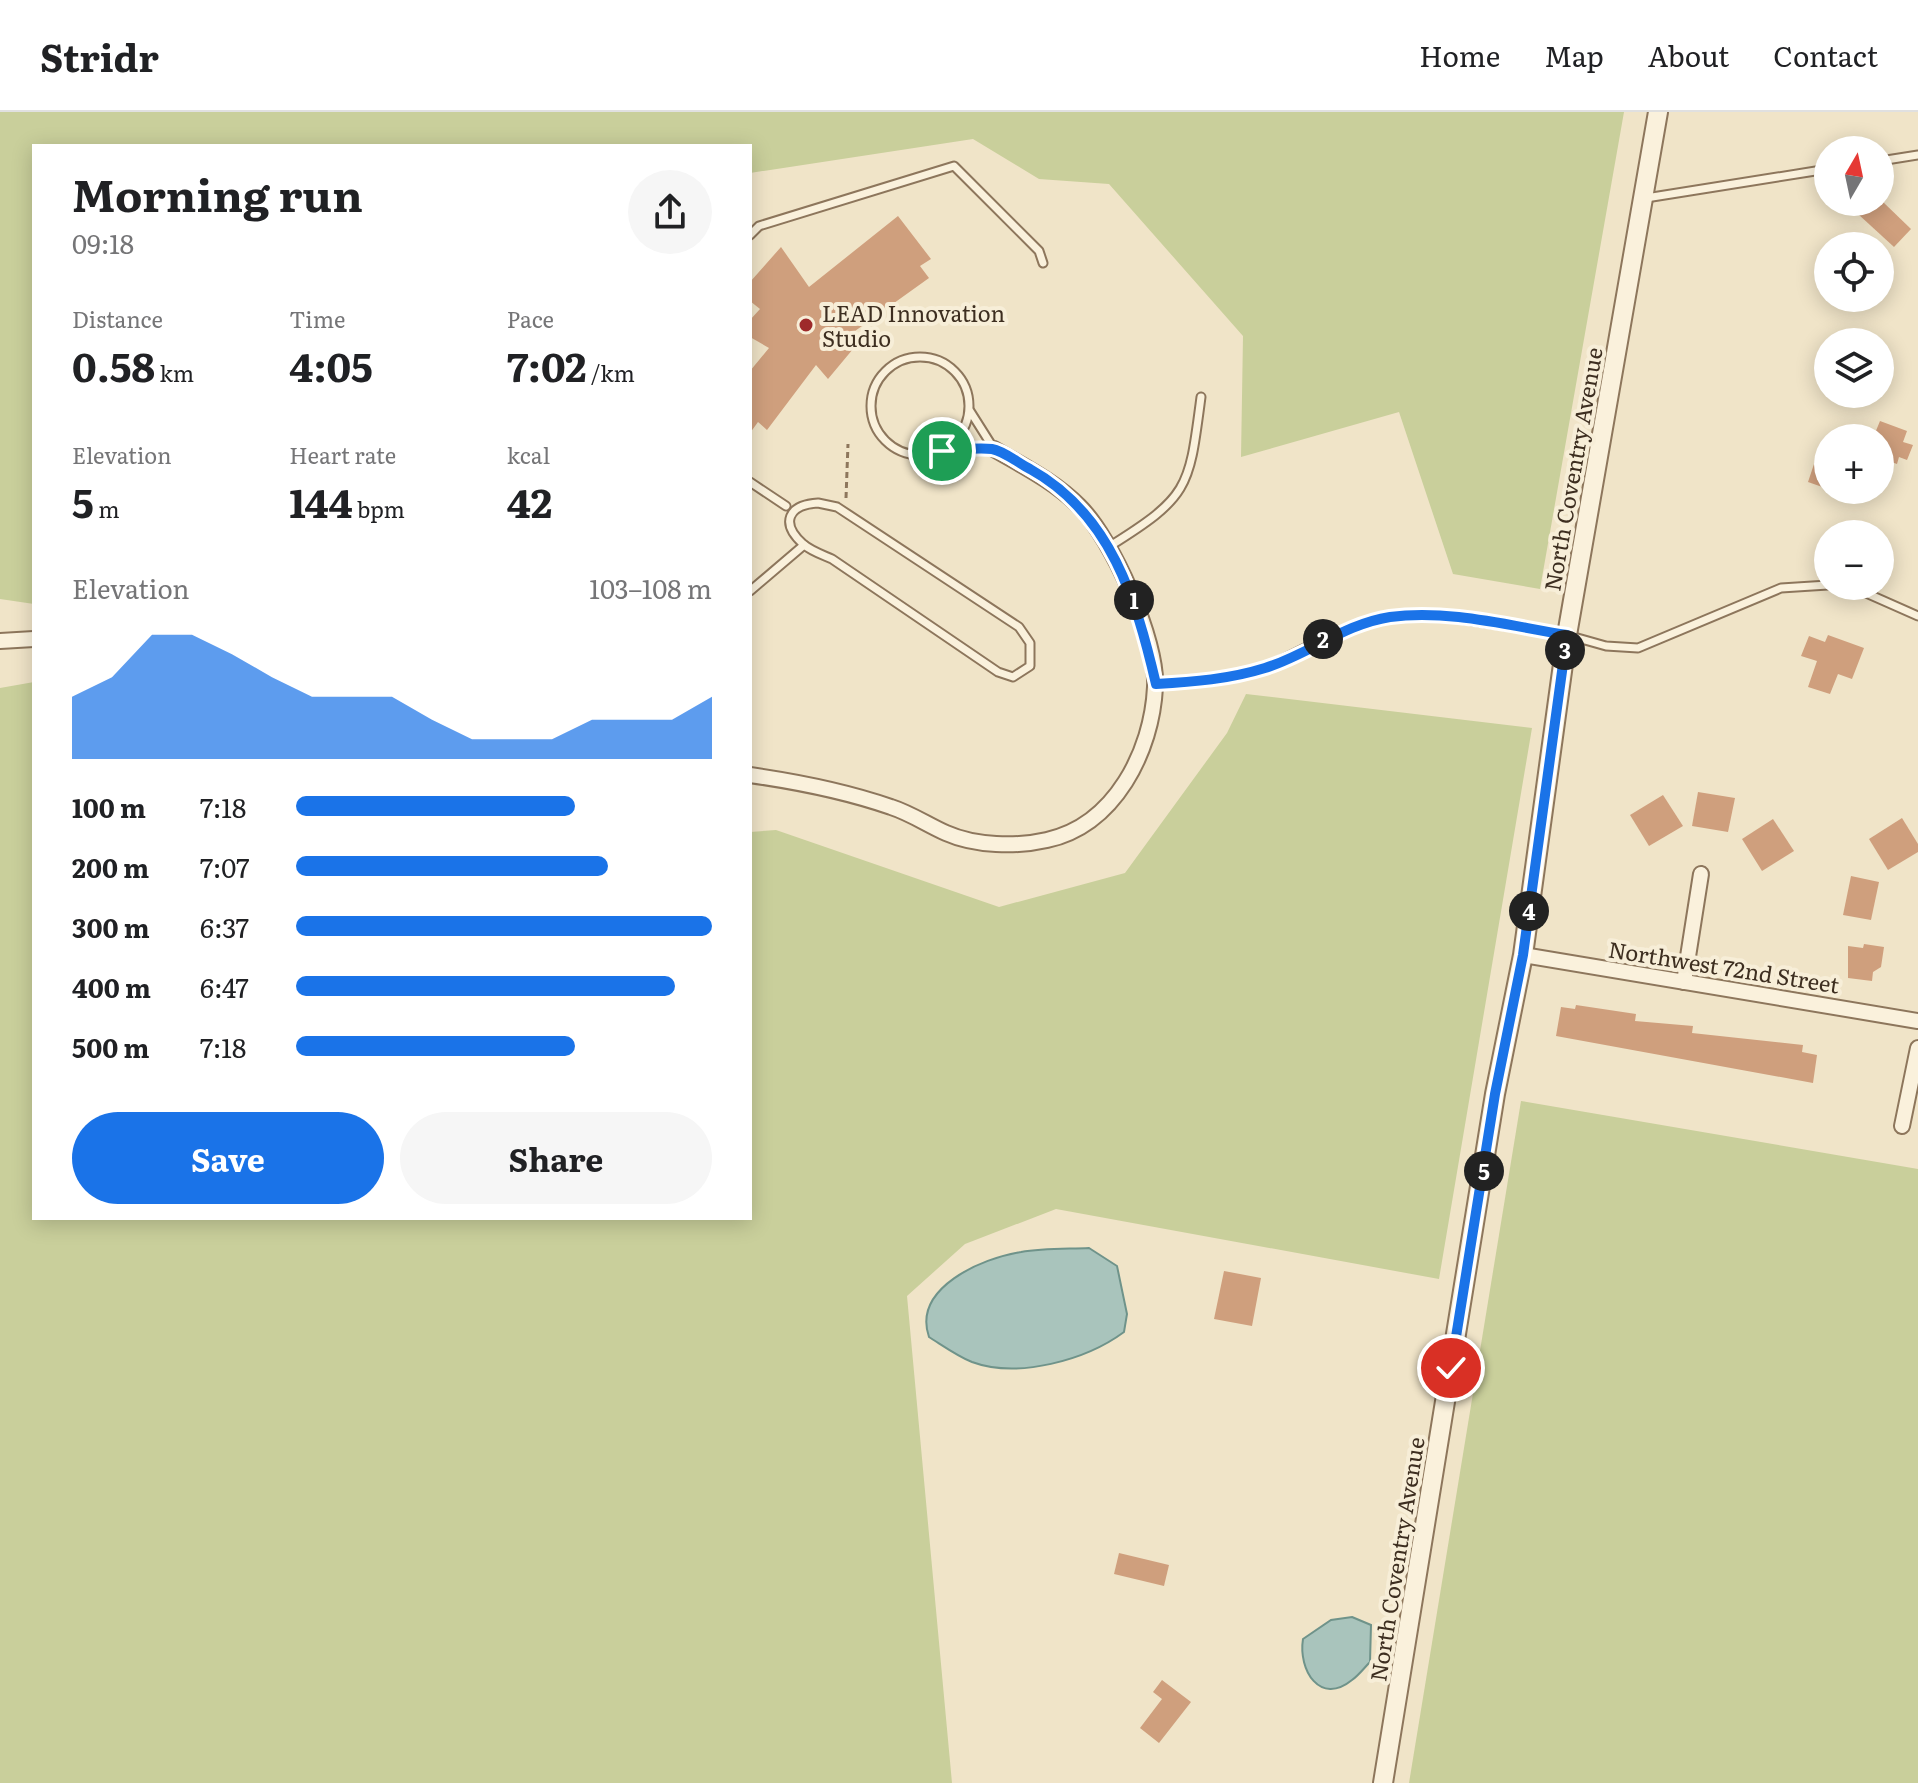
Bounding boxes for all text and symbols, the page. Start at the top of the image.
text: Stridr [40,27,159,84]
text: Home [1419,34,1500,76]
text: Map [1544,34,1604,76]
text: About [1648,34,1729,76]
text: Contact [1773,34,1878,76]
north arrow [1814,136,1894,216]
map controls [1814,136,1894,600]
text: Morning run [72,160,363,226]
button: share [628,170,712,254]
text: 09:18 [72,223,134,262]
button: locate [1814,232,1894,312]
place label: LEAD Innovation Studio [822,296,1005,354]
text: Distance [72,302,163,335]
text: Time [289,302,345,335]
text: Pace [507,302,554,335]
marker: LEAD Innovation Studio [797,316,815,334]
button: layers [1814,328,1894,408]
text: 0.58 [72,335,155,394]
text: 4:05 [289,335,373,394]
text: 7:02 [507,335,586,394]
street label: North Coventry Avenue [1534,345,1610,593]
text: km [155,356,194,389]
text: /km [586,356,635,389]
pin [908,417,976,485]
button: + [1814,424,1894,504]
icon: arrive [920,429,964,473]
text: Elevation [72,438,171,471]
text: Heart rate [289,438,396,471]
text: kcal [507,438,550,471]
text: 5 [72,471,94,530]
text: 144 [289,471,353,530]
text: 42 [507,471,552,530]
text: m [94,492,120,525]
text: bpm [353,492,405,525]
button: − [1814,520,1894,600]
text: Elevation [72,568,190,607]
text: 103–108 m [589,568,712,607]
pin: 1 [1114,580,1154,620]
text: 1 [1129,583,1139,616]
pin: 2 [1303,619,1343,659]
text: 2 [1317,622,1329,655]
pin: 3 [1545,630,1585,670]
text: 3 [1559,633,1571,666]
text: 100 m [72,787,146,826]
text: 7:18 [200,787,246,826]
text: 200 m [72,847,149,886]
text: 7:07 [200,847,250,886]
pin: 4 [1509,891,1549,931]
text: 4 [1522,894,1536,927]
text: 300 m [72,907,150,946]
text: 6:37 [200,907,249,946]
street label: Northwest 72nd Street [1606,931,1842,1001]
text: 400 m [72,967,151,1006]
text: 6:47 [200,967,249,1006]
text: 500 m [72,1027,149,1066]
text: 7:18 [200,1027,246,1066]
button: Save [72,1112,384,1204]
button: Share [400,1112,712,1204]
pin: 5 [1464,1151,1504,1191]
text: 5 [1478,1154,1490,1187]
pin [1417,1334,1485,1402]
icon: check [1429,1346,1473,1390]
street label: North Coventry Avenue [1360,1435,1432,1683]

